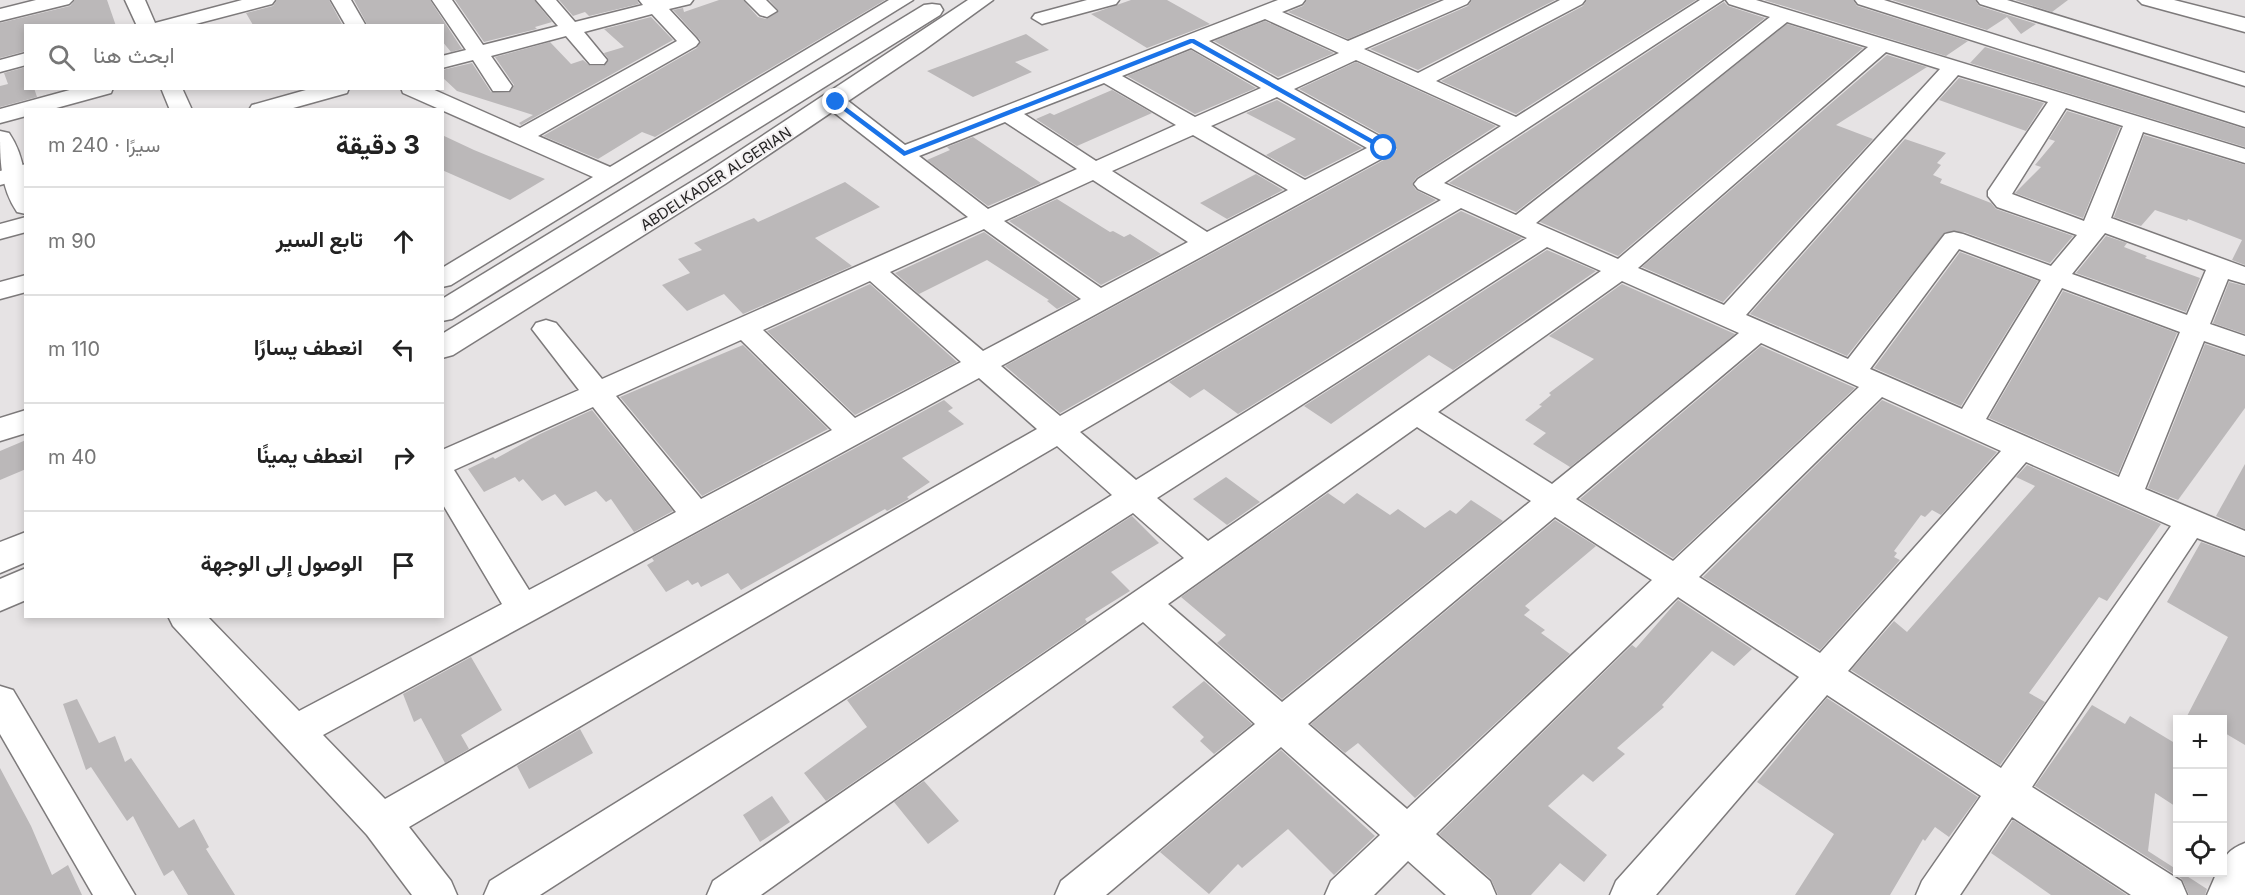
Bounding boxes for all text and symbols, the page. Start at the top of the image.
search box [24,24,444,90]
icon: search [45,41,78,74]
text: ابحث هنا [93,42,175,68]
route end [822,88,848,114]
street label: ABDELKADER ALGERIAN [637,123,795,235]
text: 3 دقيقة [336,129,420,160]
text: سيرًا · 240 m [48,133,160,157]
route start [1370,134,1396,160]
icon: ahead [387,225,420,258]
text: تابع السير [276,226,363,252]
text: 90 m [48,229,96,253]
icon: left [387,333,420,366]
text: انعطف يسارًا [254,334,363,360]
text: 110 m [48,337,100,361]
icon: right [387,441,420,474]
text: انعطف يمينًا [256,442,363,468]
text: 40 m [48,445,97,469]
icon: arrive [387,549,420,582]
text: الوصول إلى الوجهة [200,550,363,576]
map controls [2173,715,2227,877]
button: + [2173,715,2227,769]
button: − [2173,769,2227,823]
button: locate [2173,823,2227,877]

